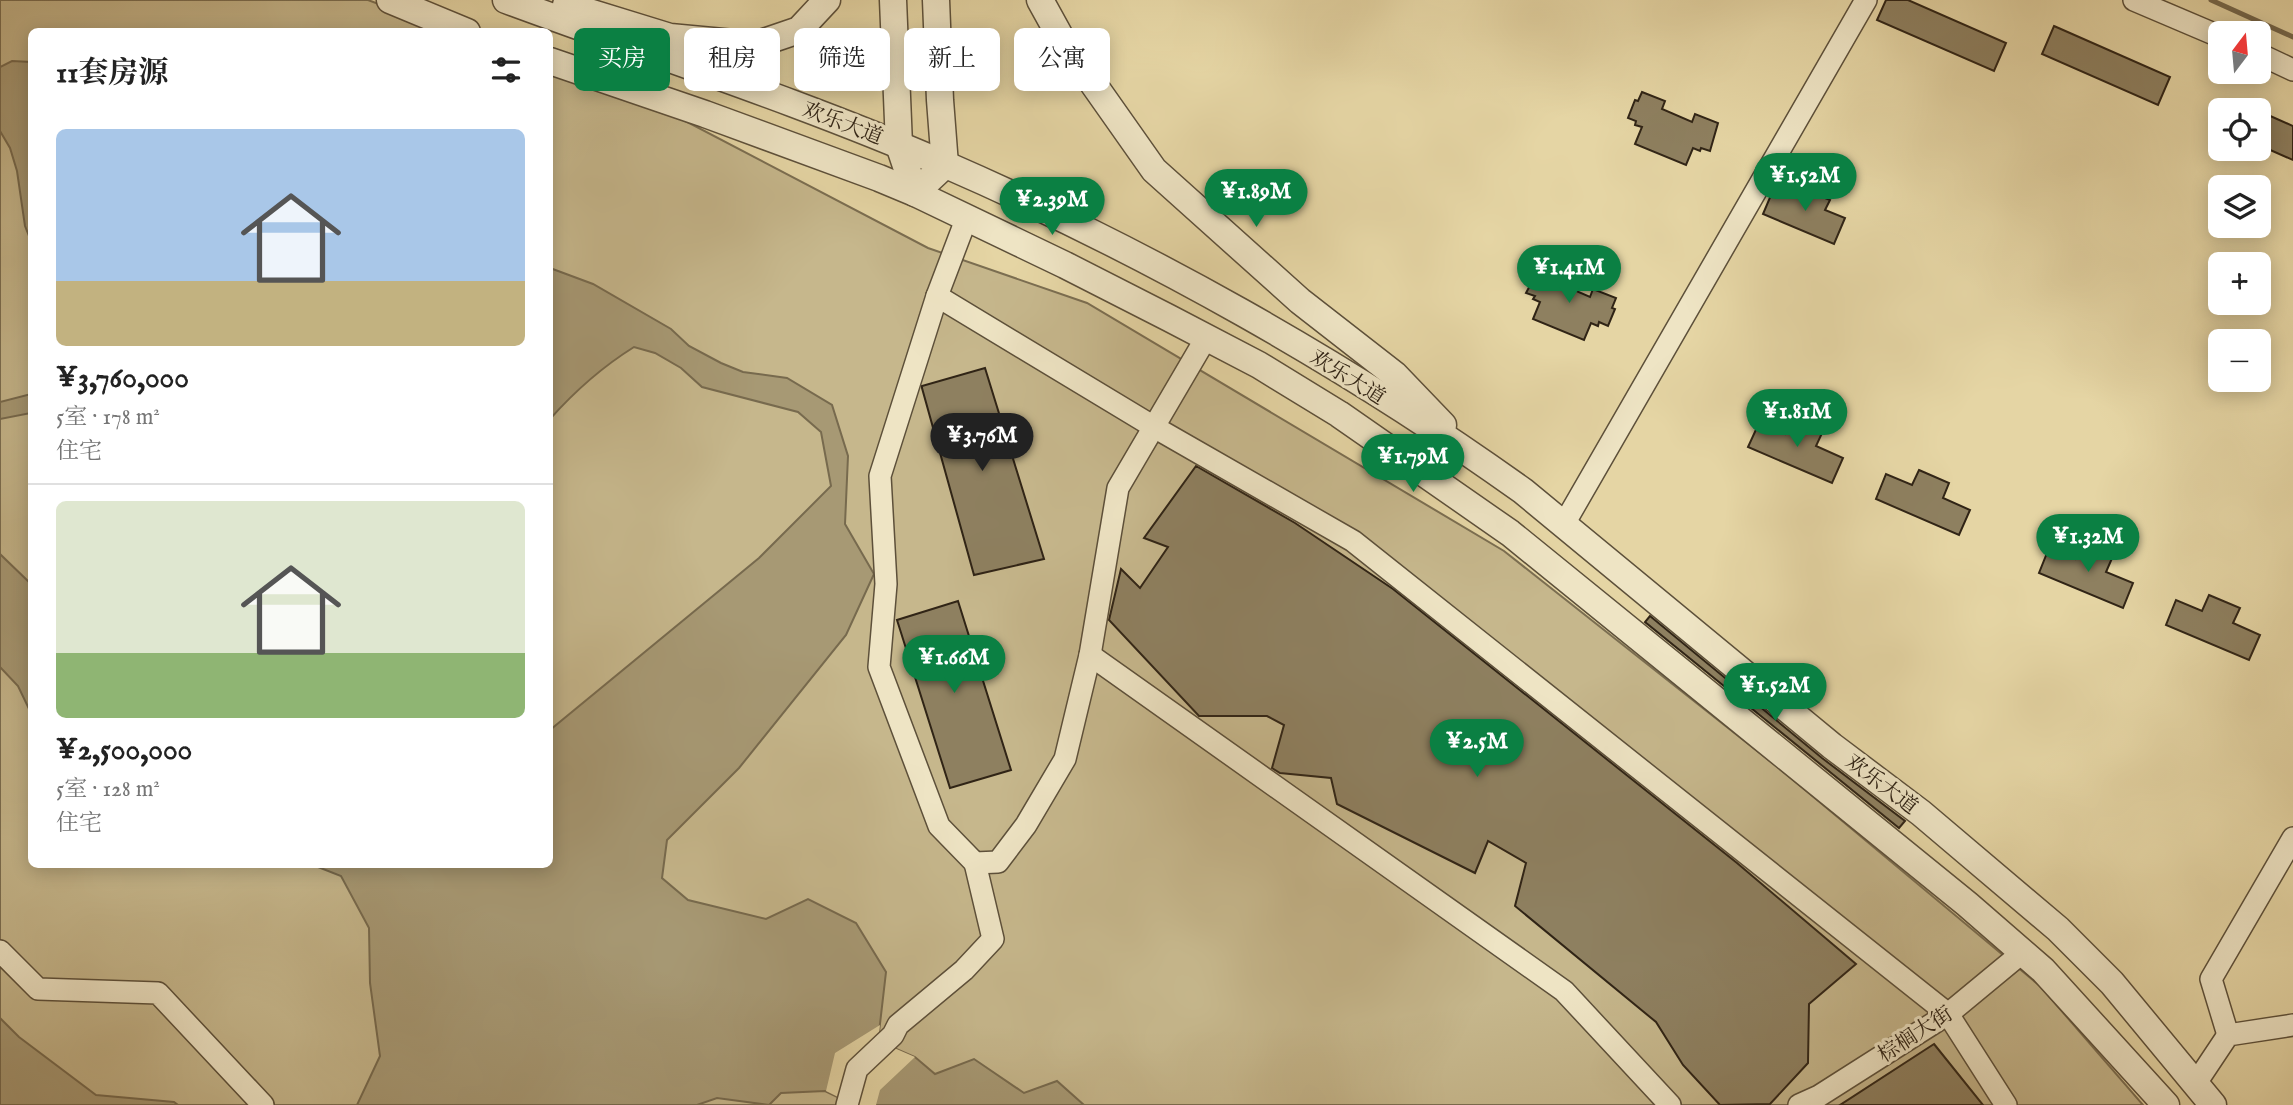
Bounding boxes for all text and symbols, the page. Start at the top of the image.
north arrow [2208,21,2272,84]
map controls [2208,21,2271,392]
chip: 买房 [574,28,670,91]
chip: 租房 [684,28,780,91]
chip: 筛选 [794,28,890,91]
chip: 新上 [904,28,1000,91]
chip: 公寓 [1014,28,1110,91]
icon: filters [487,51,525,89]
text: 11套房源 [56,55,168,93]
street label: 欢乐大道 [798,97,887,152]
button: locate [2208,98,2271,161]
pin: ¥1.52M [1748,154,1862,213]
text: ¥1.52M [1770,161,1840,190]
pin: ¥1.89M [1199,170,1313,229]
icon: home [228,175,354,301]
button: layers [2208,175,2271,238]
pin: ¥2.39M [995,177,1109,237]
text: ¥1.89M [1221,177,1291,206]
text: ¥2.39M [1016,185,1088,214]
pin: ¥1.41M [1512,246,1626,305]
button: + [2208,252,2271,315]
text: ¥1.41M [1533,253,1605,282]
button: − [2208,329,2271,392]
street label: 欢乐大道 [1304,345,1390,412]
text: ¥3,760,000 [56,360,189,398]
pin: ¥1.81M [1740,390,1854,449]
text: ¥1.81M [1762,397,1832,426]
text: 5室 · 178 m² [56,403,160,432]
pin: ¥3.76M [925,414,1039,473]
text: ¥3.76M [946,421,1018,450]
pin: ¥1.79M [1356,434,1470,494]
text: 住宅 [56,437,102,466]
text: ¥1.79M [1377,442,1449,471]
pin: ¥1.32M [2031,514,2145,574]
text: ¥1.32M [2052,522,2124,551]
icon: home [228,547,354,673]
pin: ¥1.66M [897,636,1011,695]
text: ¥1.66M [918,643,990,672]
pin: ¥1.52M [1718,664,1832,723]
text: ¥1.52M [1740,671,1810,700]
pin: ¥2.5M [1428,720,1526,779]
text: ¥2.5M [1446,727,1508,756]
text: ¥2,500,000 [56,732,192,770]
street label: 欢乐大道 [1839,749,1923,821]
text: 5室 · 128 m² [56,775,160,804]
text: 住宅 [56,809,102,838]
street label: 棕榈大街 [1873,1001,1958,1069]

